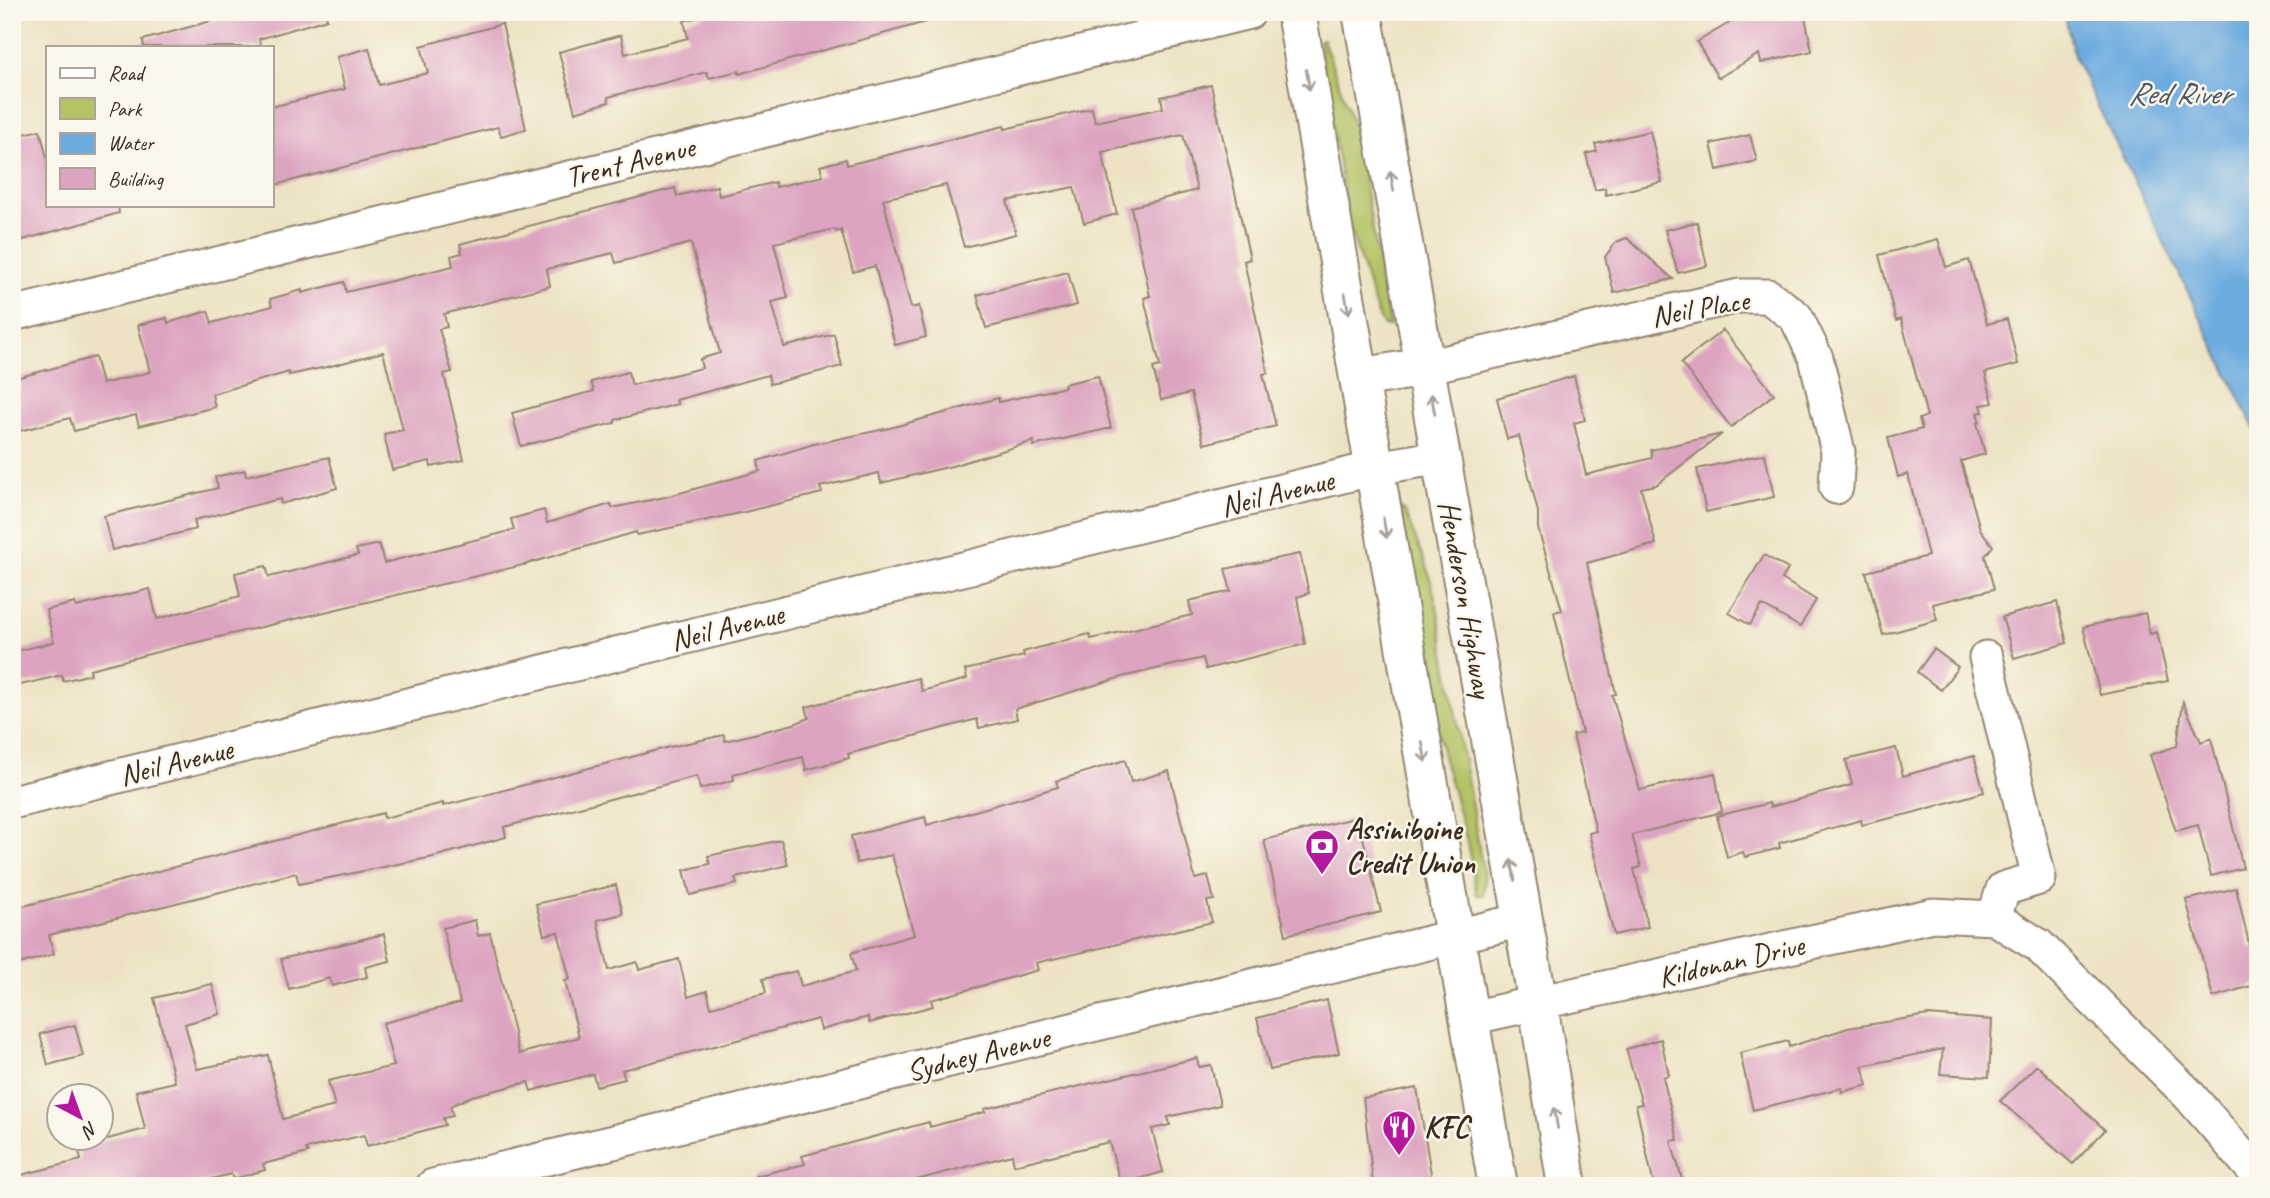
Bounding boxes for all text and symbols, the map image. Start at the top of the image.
legend [46,46,273,206]
text: Road [108,60,147,86]
one-way arrow [1302,68,1315,90]
water label: Red River [2128,73,2235,114]
text: Park [108,96,143,122]
street label: Trent Avenue [562,127,701,196]
text: Water [108,130,155,156]
text: Building [108,166,165,192]
one-way arrow [1385,170,1398,193]
street label: Neil Place [1648,280,1754,335]
one-way arrow [1340,292,1354,315]
one-way arrow [1425,394,1439,416]
street label: Neil Avenue [1217,460,1340,525]
street label: Henderson Highway [1430,498,1502,703]
one-way arrow [1379,516,1392,539]
street label: Neil Avenue [667,594,790,659]
street label: Neil Avenue [116,729,239,794]
one-way arrow [1418,740,1431,763]
place label: Assiniboine Credit Union [1346,810,1476,882]
bank icon: Assiniboine Credit Union [1303,827,1341,876]
one-way arrow [1506,859,1520,882]
street label: Kildonan Drive [1654,925,1810,996]
street label: Sydney Avenue [903,1017,1056,1090]
north arrow [46,1082,116,1152]
one-way arrow [1549,1107,1562,1130]
restaurant icon: KFC [1380,1108,1418,1157]
place label: KFC [1424,1108,1473,1146]
text: N [76,1116,103,1144]

